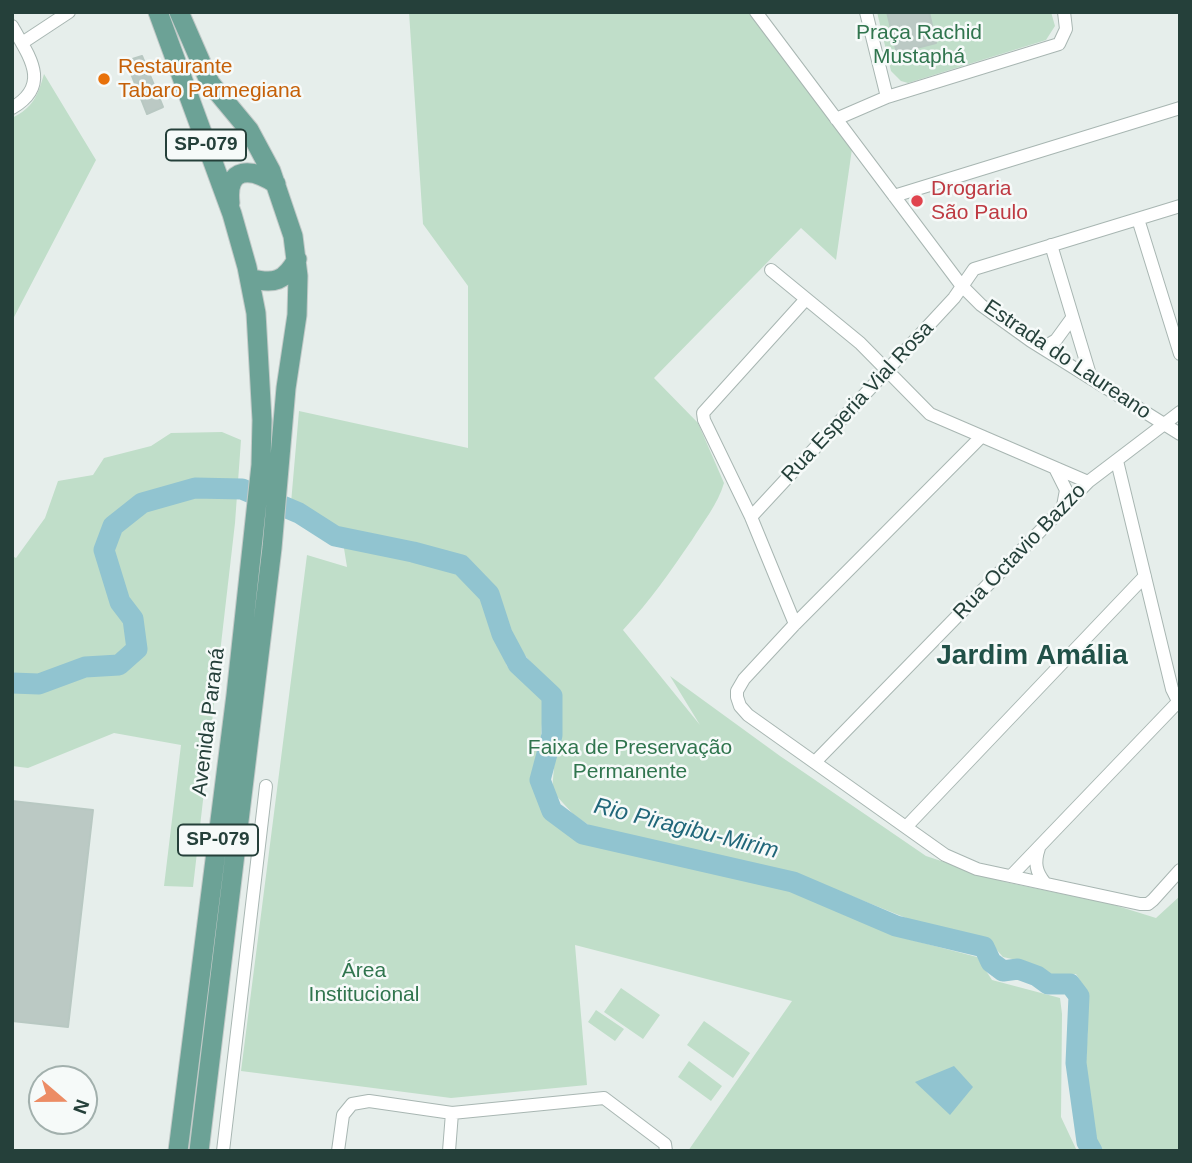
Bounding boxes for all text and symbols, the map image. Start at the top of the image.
park label: Praça Rachid Mustaphá [856,20,982,70]
place label: Restaurante Tabaro Parmegiana [118,54,301,104]
marker: Restaurante Tabaro Parmegiana [96,71,112,87]
road number: SP-079 [166,130,246,160]
place label: Drogaria São Paulo [931,176,1028,226]
marker: Drogaria São Paulo [909,193,925,209]
street label: Estrada do Laureano [979,295,1155,425]
street label: Rua Esperia Vial Rosa [777,316,939,488]
street label: Rua Octavio Bazzo [949,479,1091,625]
district label: Jardim Amália [936,639,1128,673]
street label: Avenida Paraná [187,646,231,798]
park label: Faixa de Preservação Permanente [528,735,732,785]
water label: Rio Piragibu-Mirim [591,793,781,865]
road number: SP-079 [178,824,258,856]
park label: Área Institucional [309,958,419,1008]
north arrow [28,1065,98,1135]
text: N [69,1097,94,1117]

